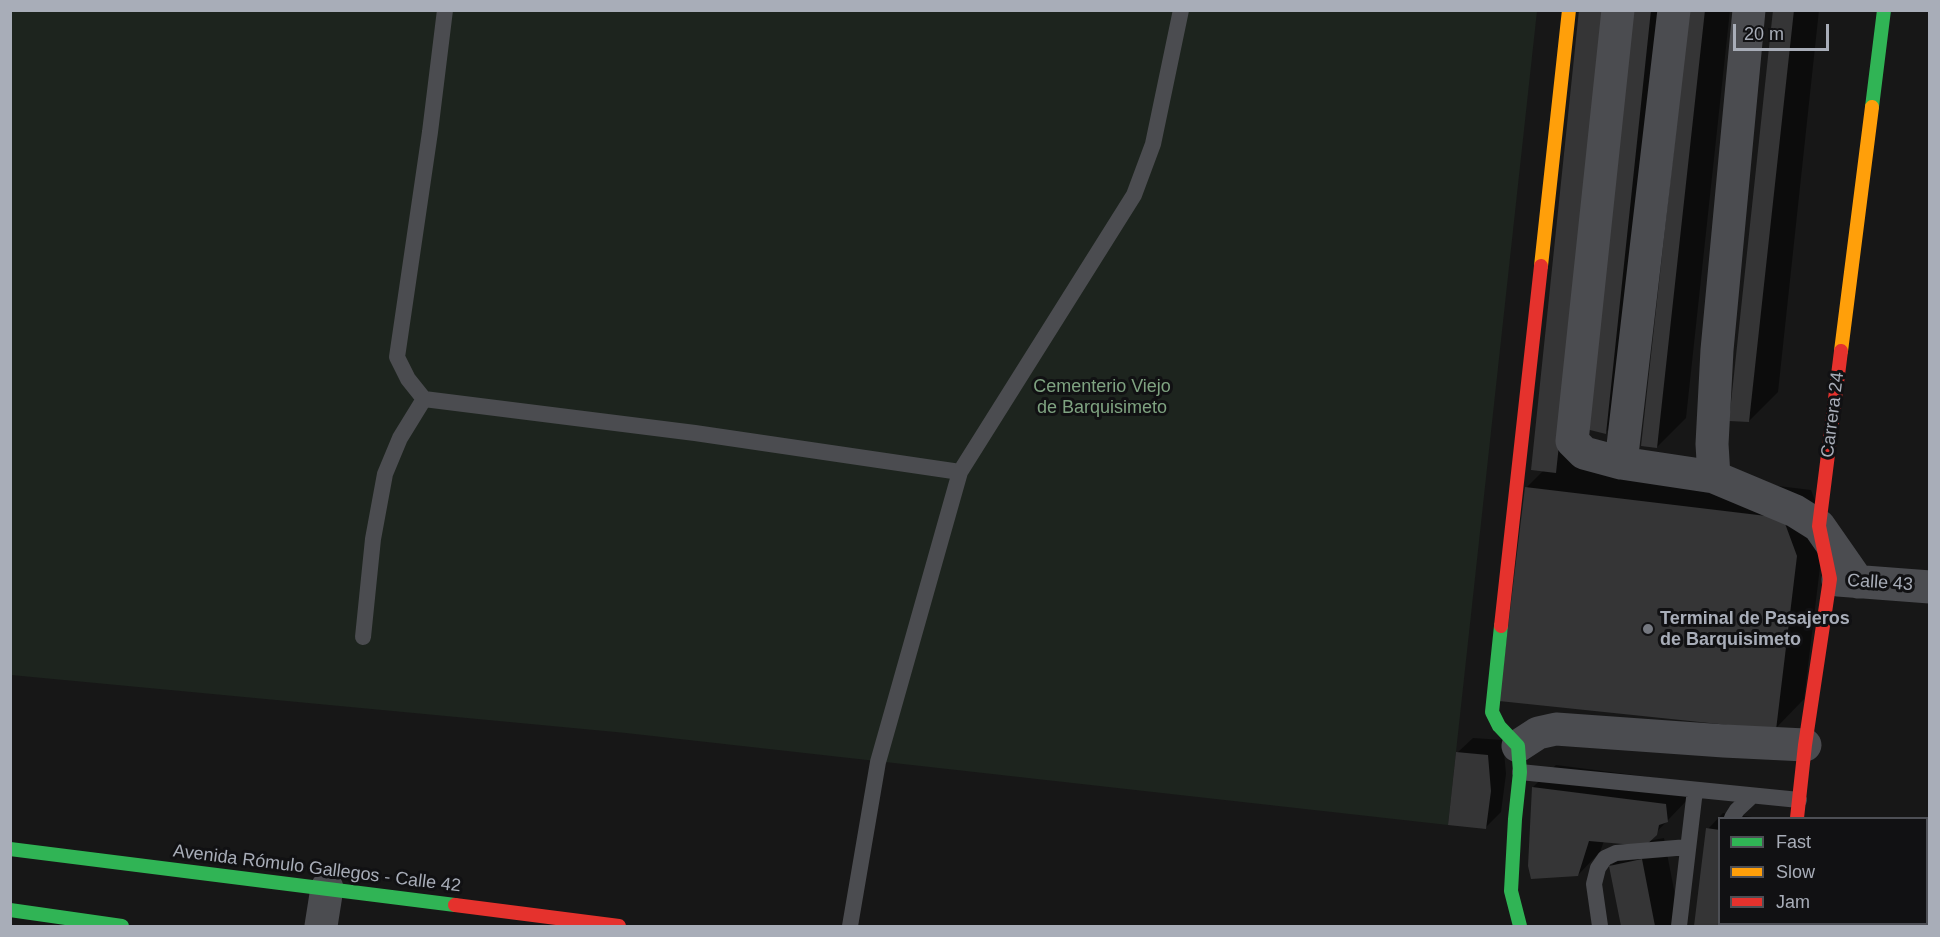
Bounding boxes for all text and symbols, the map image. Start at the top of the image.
scale bar [1736,12,1832,50]
text: 20 m [1744,24,1784,44]
street label: Carrera 24 [1817,371,1849,459]
park label: Cementerio Viejo de Barquisimeto [1033,376,1171,418]
street label: Calle 43 [1846,570,1914,596]
place label: Terminal de Pasajeros de Barquisimeto [1660,608,1850,650]
marker: Terminal de Pasajeros de Barquisimeto [1641,622,1655,636]
legend [1718,817,1928,925]
text: Fast [1776,832,1811,852]
street label: Avenida Rómulo Gallegos - Calle 42 [172,841,462,897]
text: Slow [1776,862,1815,882]
text: Jam [1776,892,1810,912]

